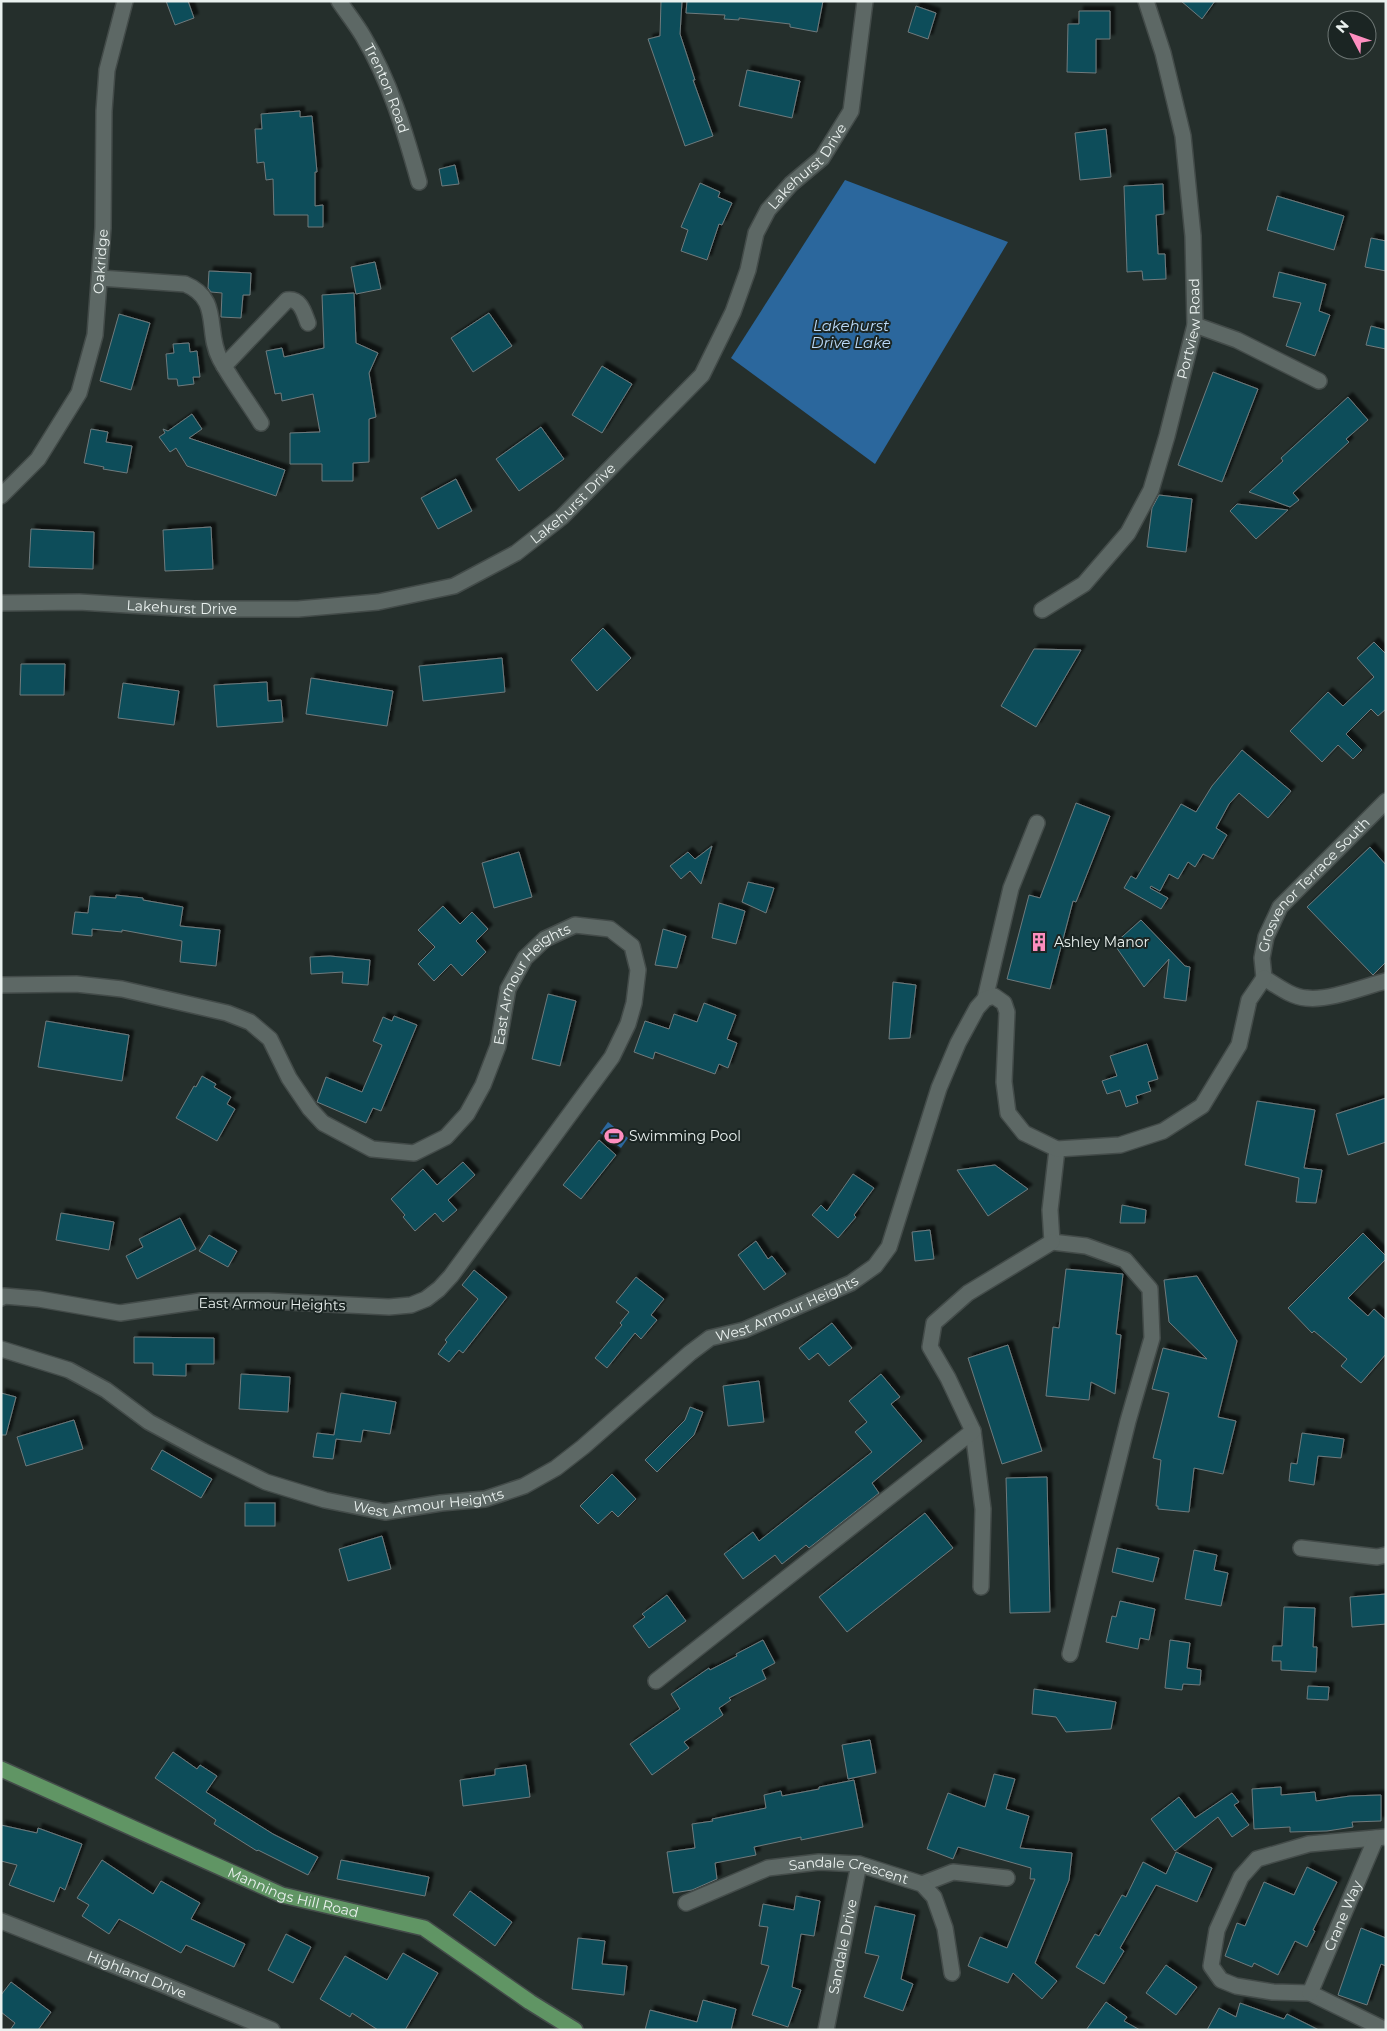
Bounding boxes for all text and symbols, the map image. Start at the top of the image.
north arrow [1327,10,1377,60]
text: N [1332,16,1353,37]
street label: Trenton Road [360,40,413,135]
street label: Lakehurst Drive [764,120,850,213]
street label: Oakridge [89,228,112,295]
street label: Portview Road [1173,278,1204,381]
water label: Lakehurst Drive Lake [811,316,891,352]
street label: Lakehurst Drive [526,459,619,548]
street label: Lakehurst Drive [126,596,237,618]
street label: Grosvenor Terrace South [1254,813,1374,954]
street label: East Armour Heights [489,919,574,1046]
building icon: Ashley Manor [1028,931,1050,953]
place label: Ashley Manor [1054,933,1150,951]
sports icon: Swimming Pool [603,1125,625,1147]
place label: Swimming Pool [629,1127,741,1145]
street label: West Armour Heights [714,1272,862,1345]
street label: East Armour Heights [198,1294,346,1314]
street label: West Armour Heights [351,1484,506,1521]
street label: Sandale Crescent [788,1853,911,1888]
street label: Mannings Hill Road [225,1863,361,1922]
street label: Crane Way [1320,1877,1366,1954]
street label: Sandale Drive [824,1897,861,1996]
street label: Highland Drive [84,1947,189,2002]

